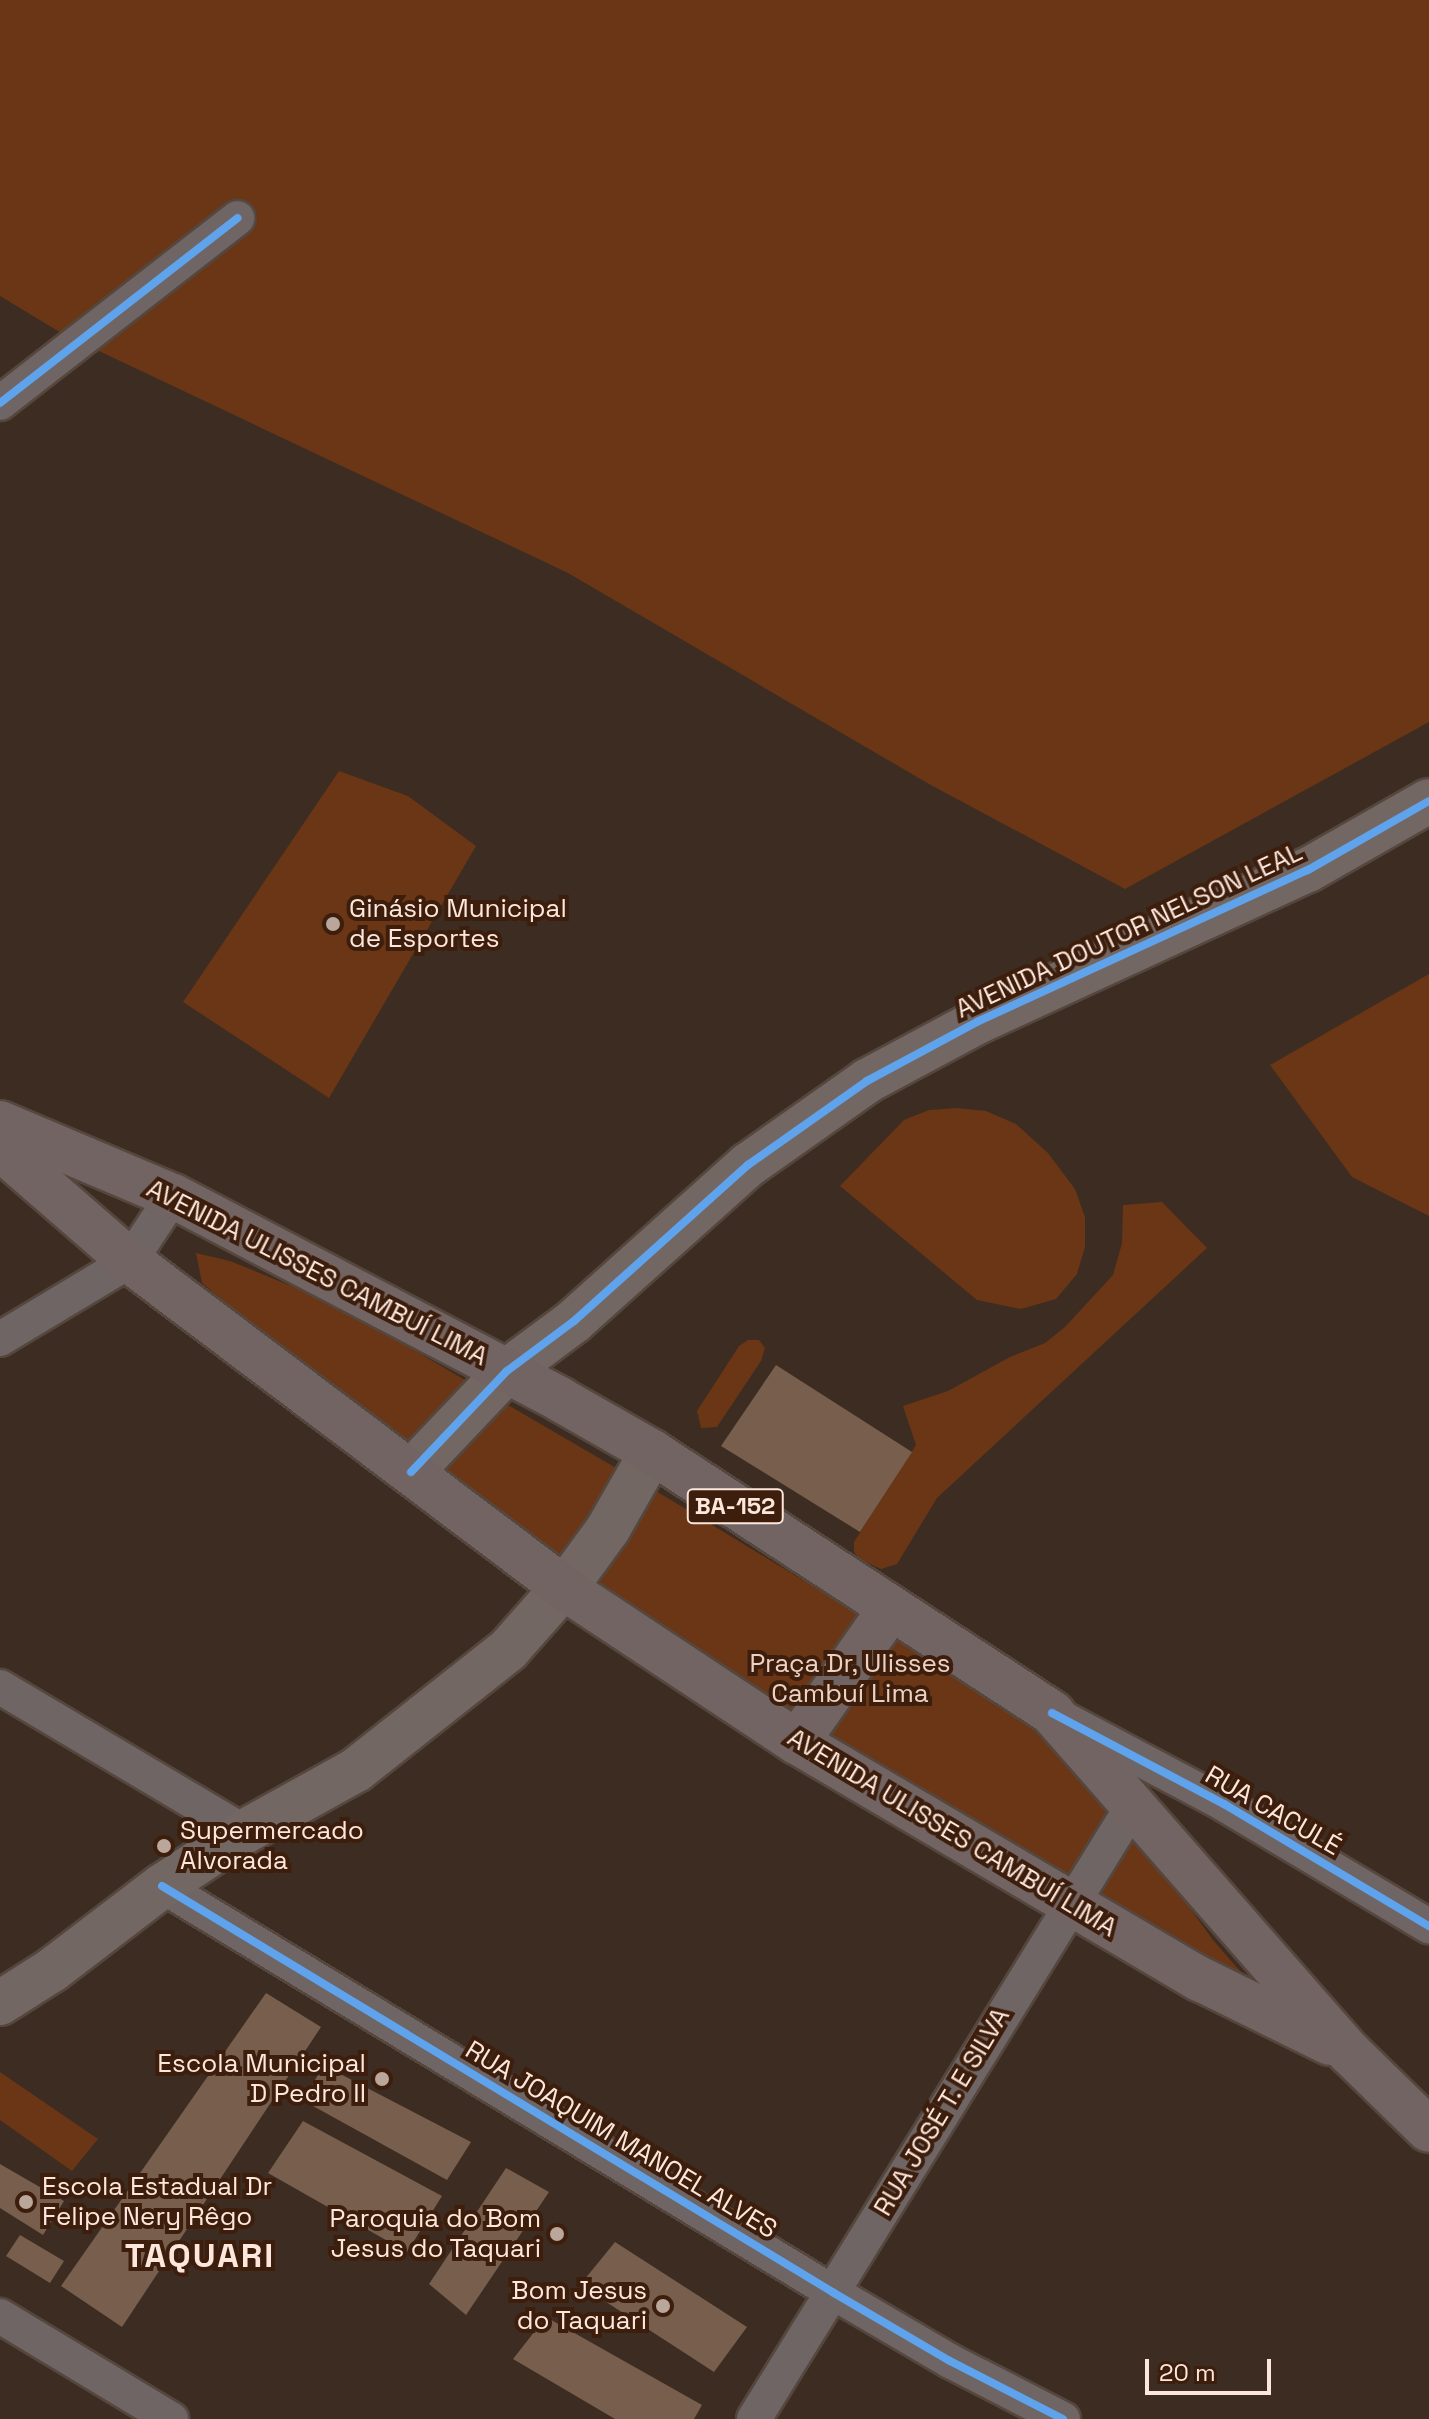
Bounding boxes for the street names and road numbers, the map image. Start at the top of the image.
street label: AVENIDA DOUTOR NELSON LEAL [951,837,1307,1025]
street label: AVENIDA ULISSES CAMBUÍ LIMA [141,1173,493,1373]
road number: BA-152 [685,1486,785,1526]
street label: AVENIDA ULISSES CAMBUÍ LIMA [782,1722,1122,1944]
street label: RUA CACULÉ [1199,1760,1347,1862]
street label: RUA JOSÉ T. E SILVA [867,2002,1017,2222]
street label: RUA JOAQUIM MANOEL ALVES [459,2034,783,2246]

